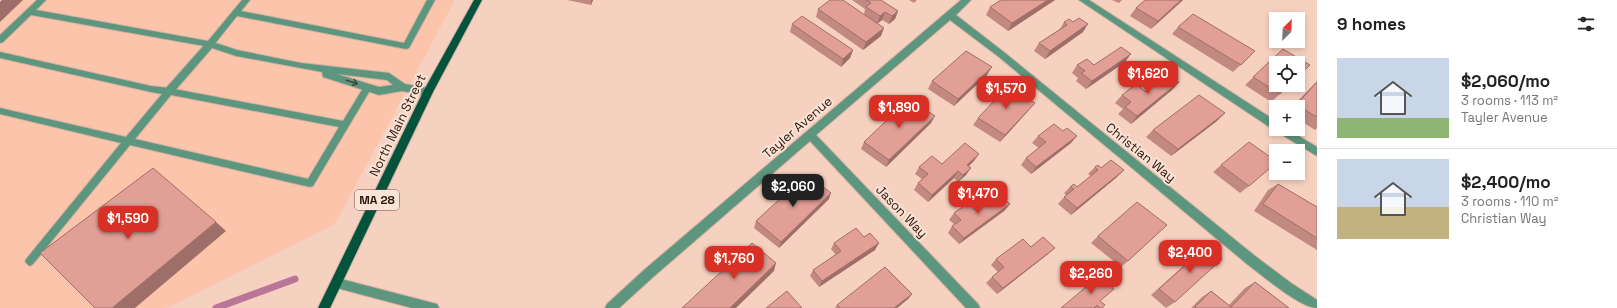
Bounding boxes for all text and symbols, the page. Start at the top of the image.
north arrow [1269,12,1305,48]
map controls [1269,12,1305,180]
text: 9 homes [1337,13,1406,35]
icon: filters [1575,13,1597,35]
button: locate [1269,56,1305,92]
pin: $1,620 [1115,61,1181,95]
text: $1,620 [1127,65,1169,82]
text: $2,060/mo [1461,70,1550,92]
street label: North Main Street [365,71,430,179]
icon: home [1369,74,1417,122]
pin: $1,570 [973,76,1039,110]
one-way arrow [345,79,358,86]
text: $1,570 [986,80,1026,97]
text: 3 rooms · 113 m² [1461,92,1558,109]
street label: Tayler Avenue [759,93,836,162]
pin: $1,890 [866,95,932,129]
text: $1,890 [878,99,920,116]
button: + [1269,100,1305,136]
text: Tayler Avenue [1461,109,1548,126]
street label: Christian Way [1102,119,1179,186]
button: − [1269,144,1305,180]
text: $2,400/mo [1461,171,1551,193]
pin: $2,060 [760,174,826,208]
icon: home [1369,175,1417,223]
text: $2,060 [771,178,815,195]
street label: Jason Way [872,181,931,242]
pin: $1,470 [945,181,1011,215]
text: $1,470 [958,185,998,202]
road number: MA 28 [355,190,399,210]
text: 3 rooms · 110 m² [1461,193,1559,210]
pin: $1,590 [95,206,161,240]
text: $1,590 [107,210,149,227]
text: Christian Way [1461,210,1546,227]
pin: $2,400 [1157,240,1223,274]
text: $2,400 [1168,244,1212,261]
pin: $1,760 [701,246,767,280]
text: $1,760 [714,250,754,267]
pin: $2,260 [1058,261,1124,295]
text: $2,260 [1069,265,1113,282]

